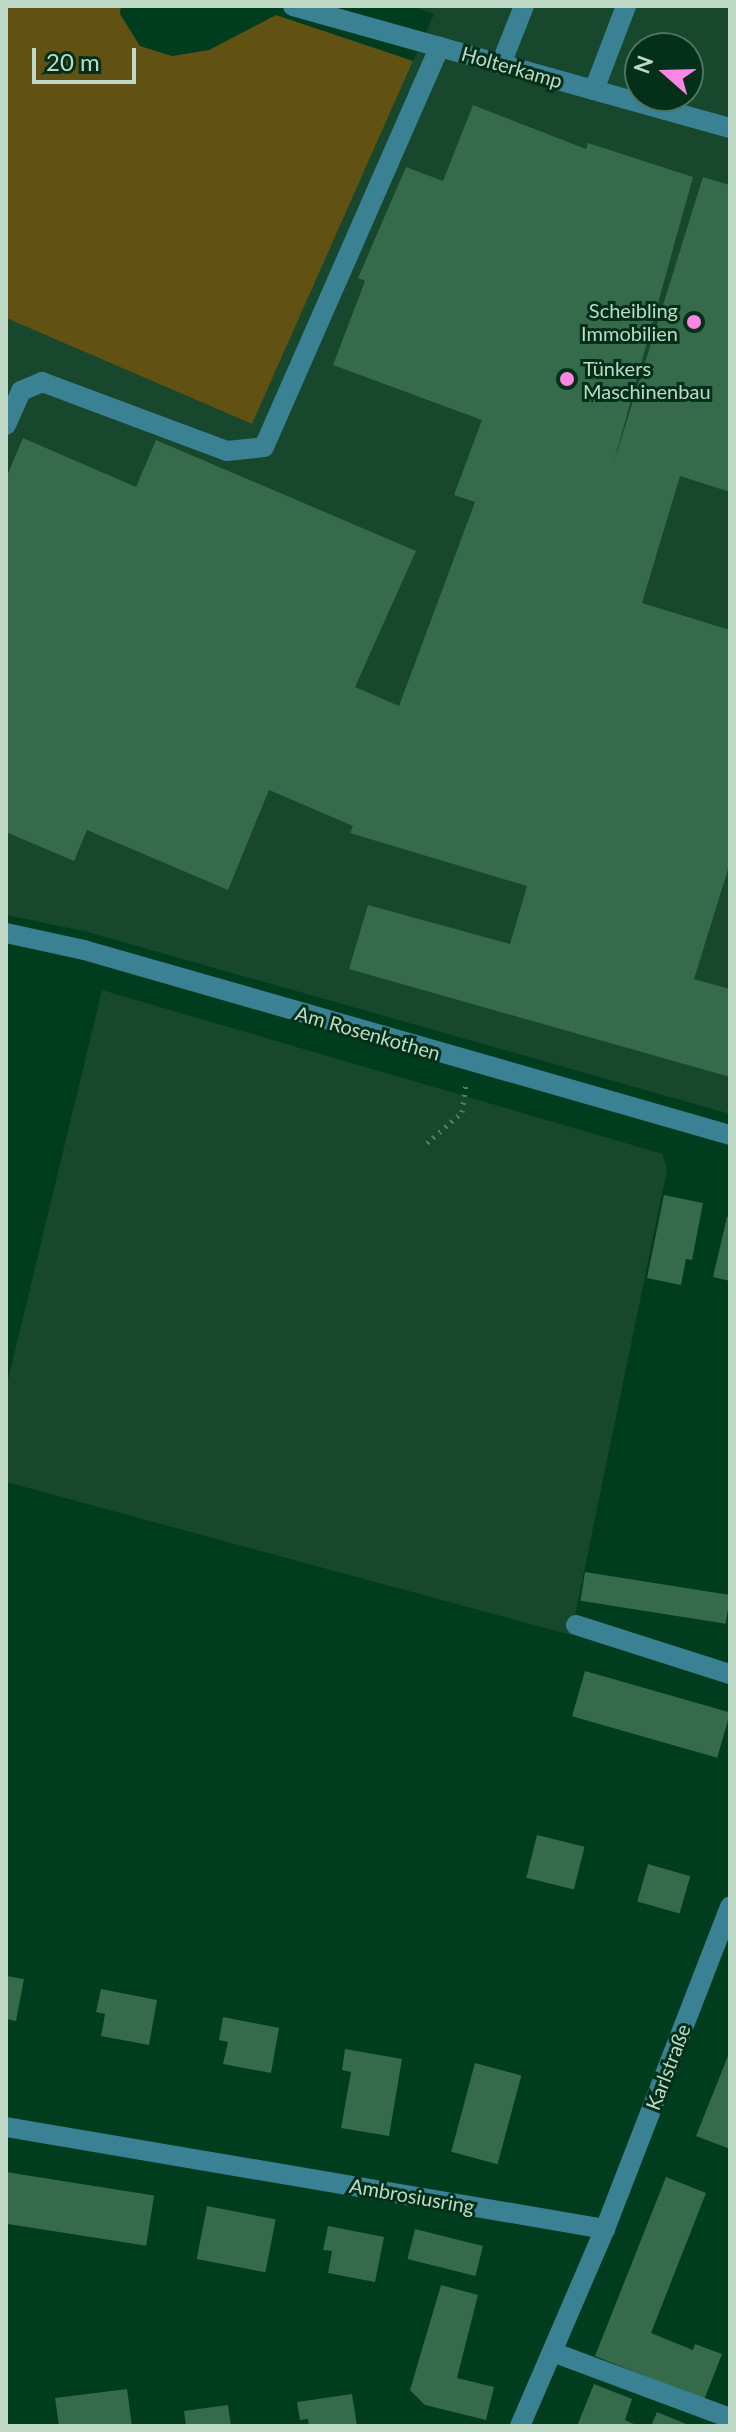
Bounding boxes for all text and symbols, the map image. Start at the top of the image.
scale bar [36,32,140,82]
north arrow [624,32,704,112]
street label: Holterkamp [459,41,565,93]
text: 20 m [46,47,100,76]
text: N [627,52,658,77]
place label: Scheibling Immobilien [581,298,678,345]
marker: Scheibling Immobilien [685,313,703,331]
place label: Tünkers Maschinenbau [583,356,711,403]
marker: Tünkers Maschinenbau [558,370,576,388]
street label: Am Rosenkothen [293,1001,443,1065]
street label: Karlstraße [641,2021,695,2113]
street label: Ambrosiusring [348,2173,476,2219]

